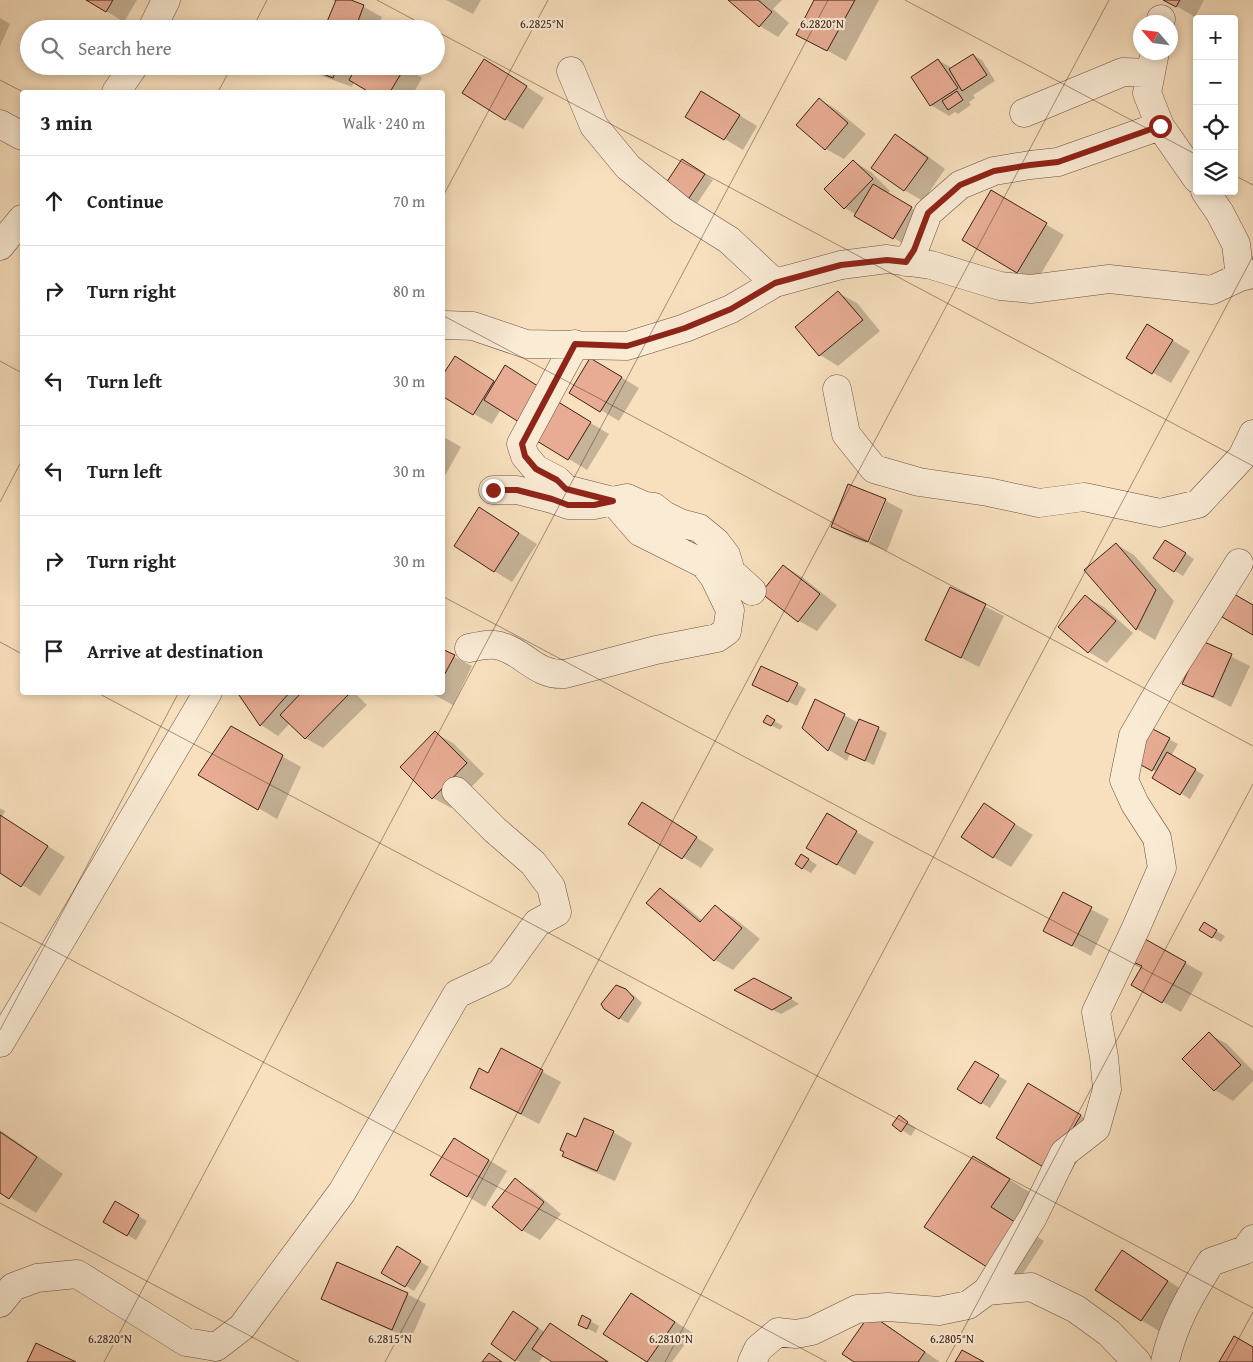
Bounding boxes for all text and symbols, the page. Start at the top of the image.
text: 6.2825°N [520,15,564,32]
text: 6.2820°N [800,15,844,32]
north arrow [1133,15,1178,60]
map controls [1193,15,1238,195]
button: + [1193,15,1238,60]
search box [20,20,445,75]
icon: search [38,34,66,62]
text: Search here [78,34,172,62]
button: − [1193,60,1238,105]
button: locate [1193,105,1238,150]
text: 3 min [40,107,92,138]
text: Walk · 240 m [342,111,425,135]
route start [1149,115,1172,138]
button: layers [1193,150,1238,195]
icon: ahead [40,187,68,215]
text: Continue [87,187,164,215]
text: 70 m [393,189,425,213]
icon: right [40,277,68,305]
text: Turn right [87,277,176,305]
text: 80 m [393,279,425,303]
icon: left [40,367,68,395]
text: Turn left [87,367,162,395]
text: 30 m [393,369,425,393]
icon: left [40,457,68,485]
text: Turn left [87,457,162,485]
text: 30 m [393,459,425,483]
route end [482,479,505,502]
icon: right [40,547,68,575]
text: Turn right [87,547,176,575]
text: 30 m [393,549,425,573]
icon: arrive [40,637,68,665]
text: Arrive at destination [87,637,263,665]
text: 6.2820°N [88,1330,132,1347]
text: 6.2815°N [368,1330,412,1347]
text: 6.2810°N [649,1330,693,1347]
text: 6.2805°N [930,1330,974,1347]

